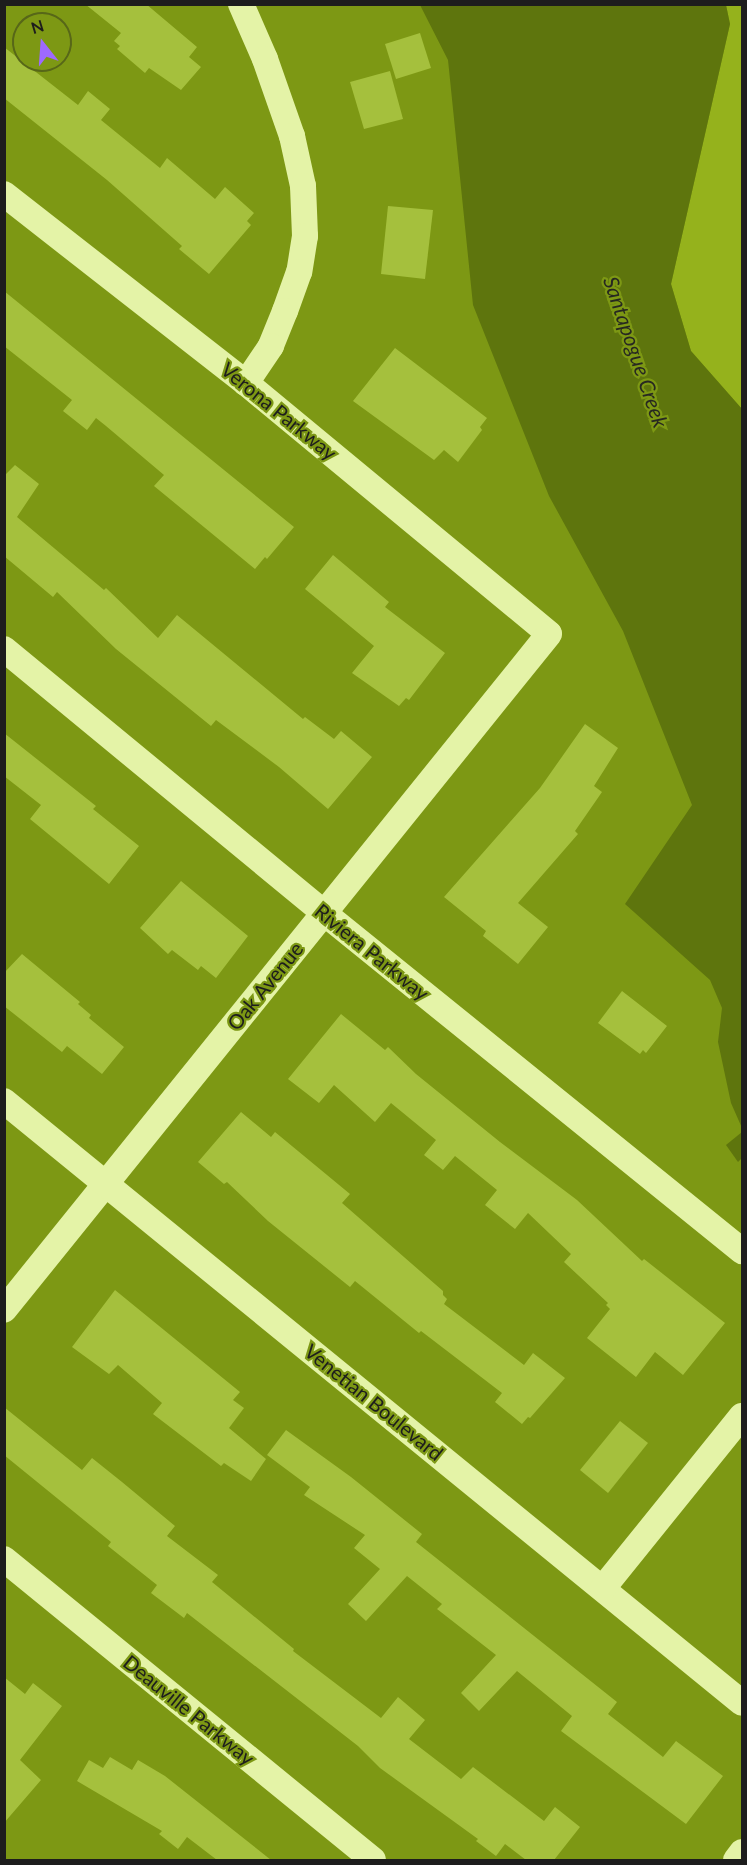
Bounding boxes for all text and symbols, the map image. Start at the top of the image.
north arrow [12,12,72,72]
text: N [28,15,46,37]
water label: Santapogue Creek [598,273,674,431]
street label: Verona Parkway [216,357,342,465]
street label: Riviera Parkway [310,899,434,1005]
street label: Oak Avenue [222,937,308,1035]
street label: Venetian Boulevard [300,1339,448,1465]
street label: Deauville Parkway [119,1650,259,1770]

